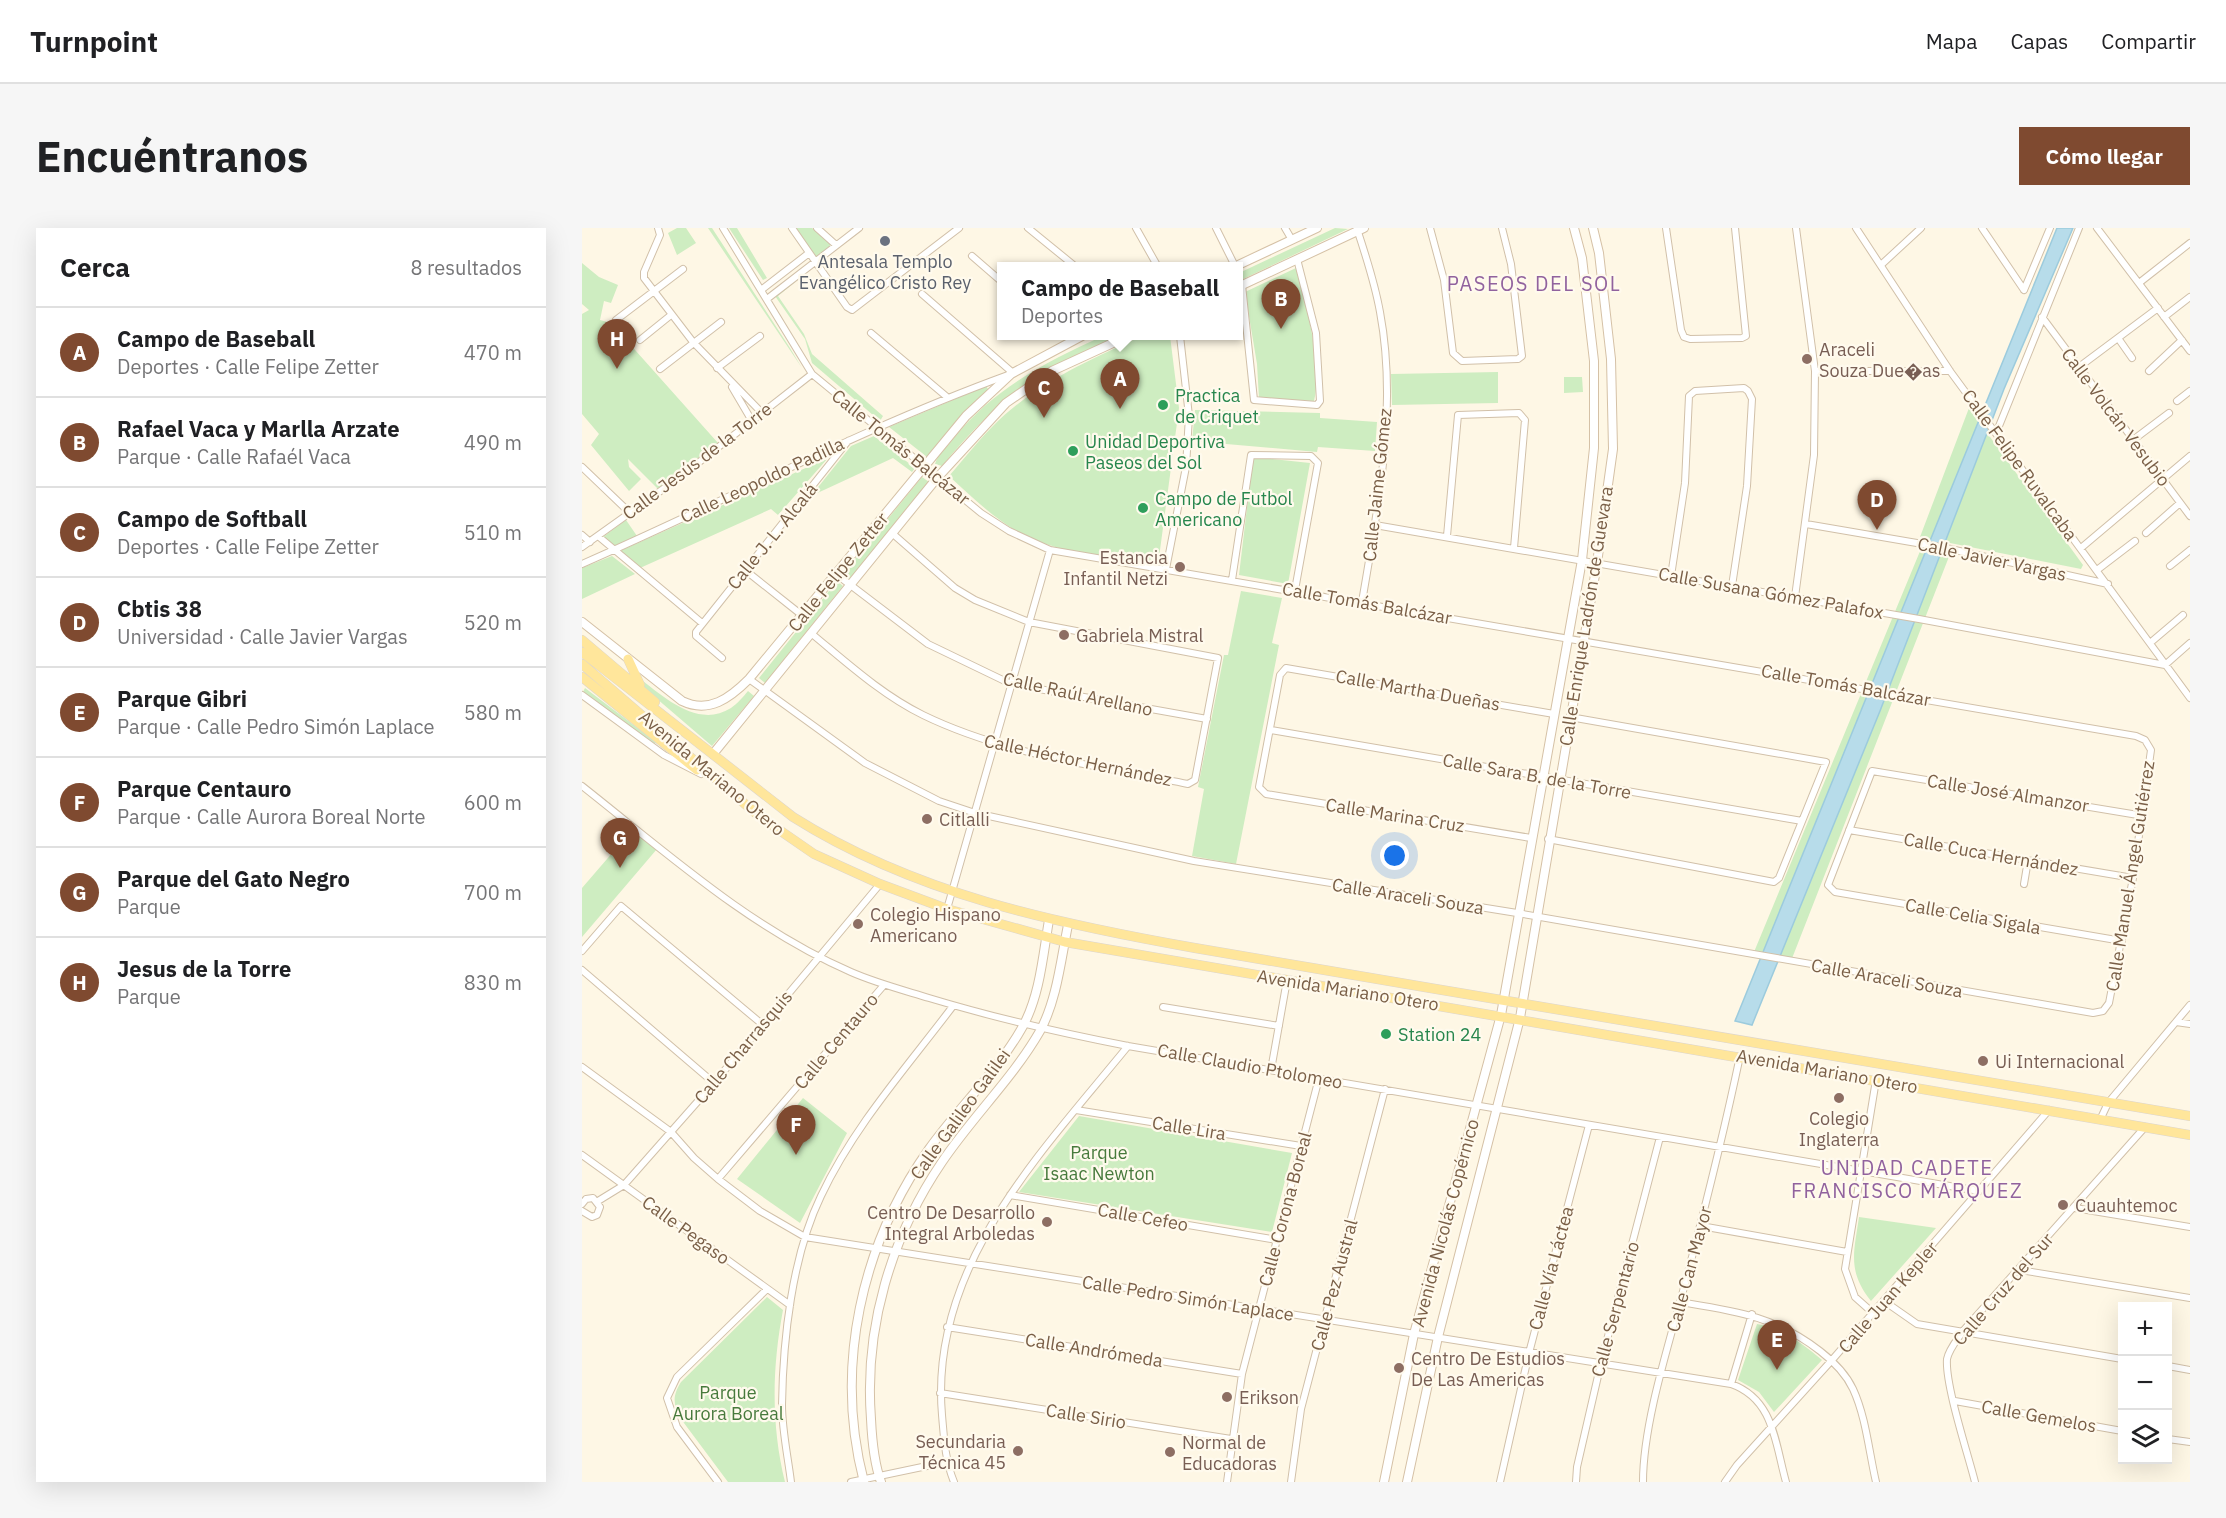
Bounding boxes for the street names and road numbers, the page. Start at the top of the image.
street label: Calle Volcán Vesubio [2056,343,2176,491]
street label: Calle Tomás Balcázar [827,384,975,510]
street label: Calle Felipe Ruvalcaba [1957,385,2083,546]
street label: Calle Jesús de la Torre [618,397,776,525]
street label: Calle Jaime Gómez [1358,407,1396,563]
street label: Calle Leopoldo Padilla [676,432,848,528]
street label: Calle J. L. Alcalá [722,478,822,594]
street label: Calle Enrique Ladrón de Guevara [1554,484,1618,748]
street label: Calle Felipe Zetter [783,507,894,636]
street label: Calle Javier Vargas [1916,532,2068,586]
street label: Calle Susana Gómez Palafox [1657,562,1885,624]
street label: Calle Tomás Balcázar [1280,577,1454,629]
street label: Calle Tomás Balcázar [1759,659,1933,711]
street label: Calle Martha Dueñas [1334,664,1502,716]
street label: Calle Raúl Arellano [1001,667,1155,721]
street label: Avenida Mariano Otero [634,705,790,841]
street label: Calle Héctor Hernández [982,729,1174,791]
street label: Calle Sara B. de la Torre [1441,748,1633,804]
street label: Calle Manuel Ángel Gutiérrez [2100,759,2160,993]
street label: Calle José Almanzor [1925,769,2091,817]
street label: Calle Marina Cruz [1324,793,1466,837]
street label: Calle Cuca Hernández [1902,827,2080,881]
street label: Calle Araceli Souza [1330,873,1486,919]
street label: Calle Celia Sigala [1903,893,2043,939]
street label: Calle Araceli Souza [1809,953,1965,1003]
street label: Avenida Mariano Otero [1255,964,1441,1016]
street label: Calle Charrasquis [689,986,797,1108]
street label: Calle Centauro [789,988,883,1094]
street label: Calle Claudio Ptolomeo [1156,1038,1344,1094]
street label: Calle Galileo Galilei [905,1044,1015,1184]
street label: Avenida Mariano Otero [1735,1044,1919,1098]
street label: Calle Lira [1151,1111,1228,1145]
street label: Avenida Nicolás Copérnico [1406,1116,1484,1330]
street label: Calle Corona Boreal [1253,1129,1317,1289]
street label: Calle Pegaso [638,1190,734,1270]
street label: Calle Cefeo [1096,1198,1190,1236]
street label: Calle Vía Láctea [1523,1203,1579,1332]
street label: Calle Can Mayor [1661,1203,1717,1335]
street label: Calle Pez Austral [1305,1217,1363,1353]
street label: Calle Cruz del Sur [1948,1228,2059,1350]
street label: Calle Juan Kepler [1833,1236,1943,1358]
street label: Calle Serpentario [1586,1239,1644,1379]
street label: Calle Pedro Simón Laplace [1081,1270,1296,1326]
street label: Calle Andrómeda [1024,1328,1165,1372]
street label: Calle Gemelos [1980,1395,2098,1437]
street label: Calle Sirio [1044,1398,1128,1434]

